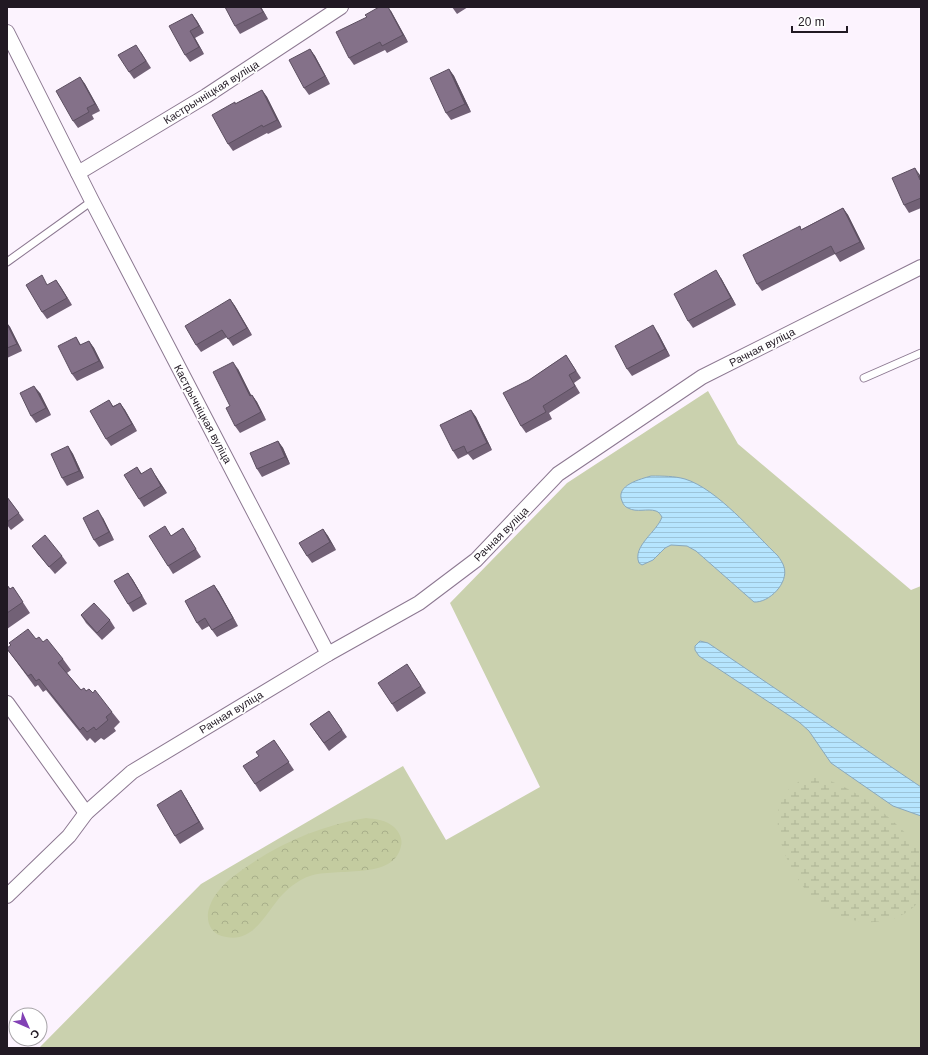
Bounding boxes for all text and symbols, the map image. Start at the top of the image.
scale bar [792,8,847,34]
text: 20 m [798,15,825,29]
street label: Кастрычніцкая вуліца [161,57,262,126]
street label: Рачная вуліца [727,325,798,369]
street label: Кастрычніцкая вуліца [172,363,235,466]
street label: Рачная вуліца [471,504,531,564]
street label: Рачная вуліца [197,688,266,736]
north arrow [8,1007,48,1047]
text: С [28,1027,42,1041]

